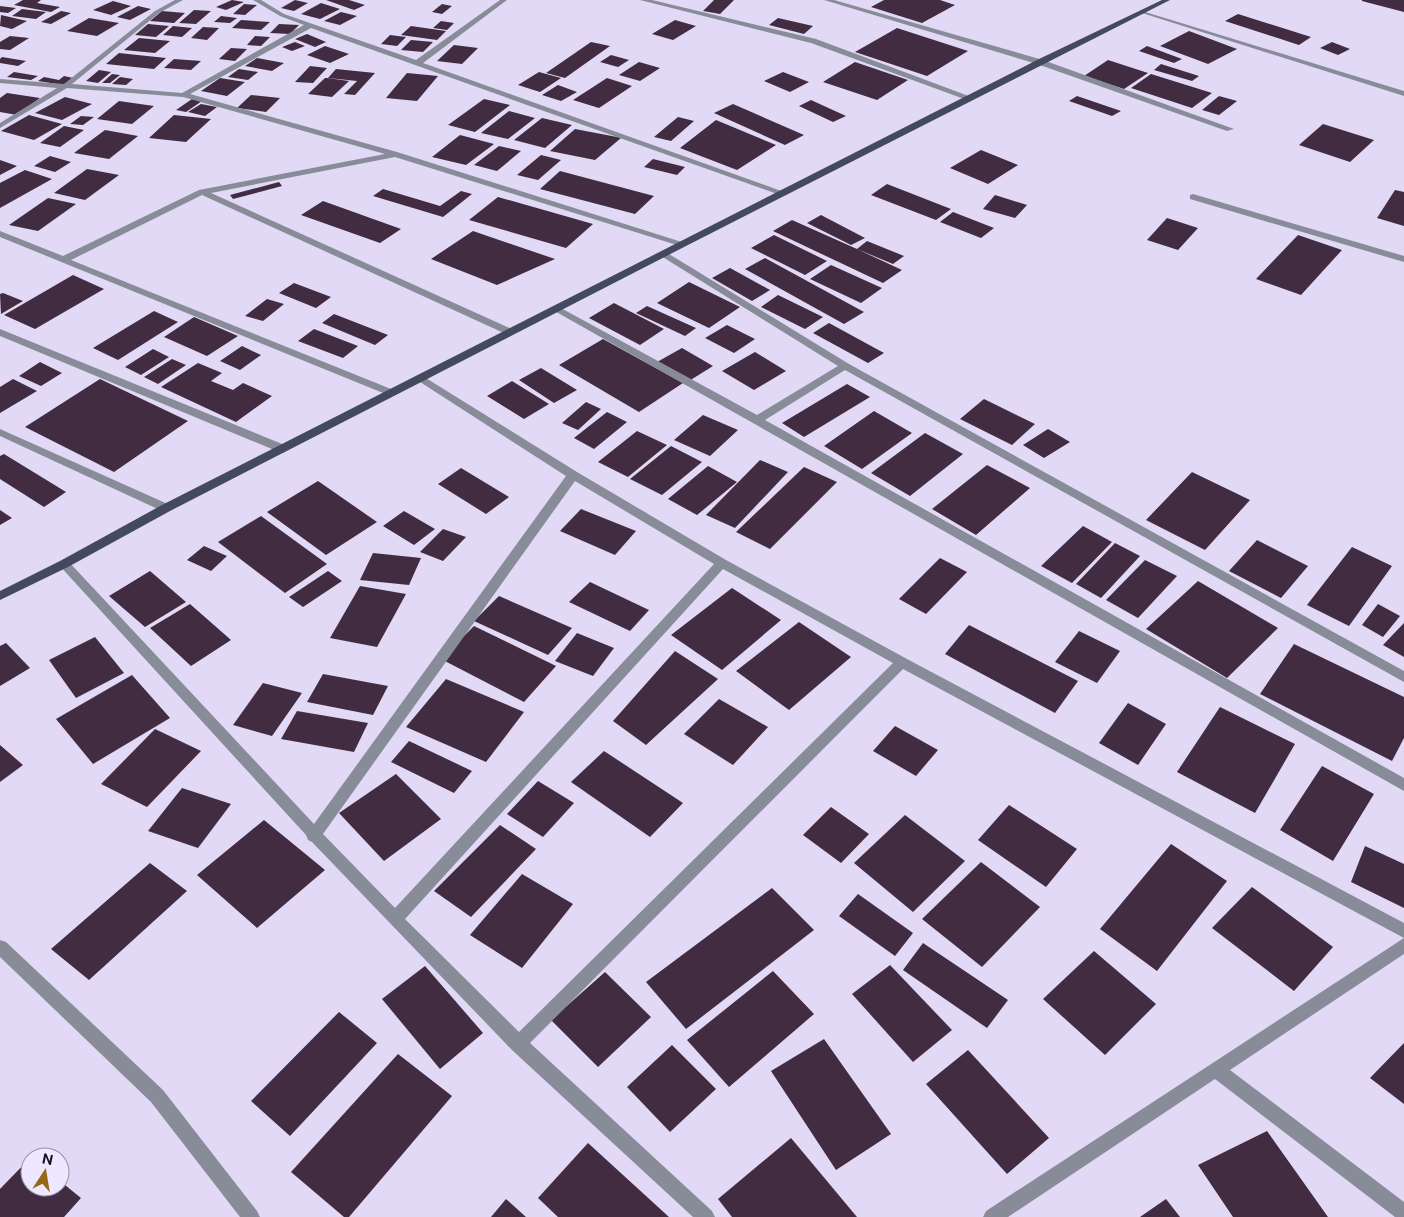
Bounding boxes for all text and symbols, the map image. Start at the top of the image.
north arrow [20,1147,70,1197]
text: N [41,1150,55,1168]

